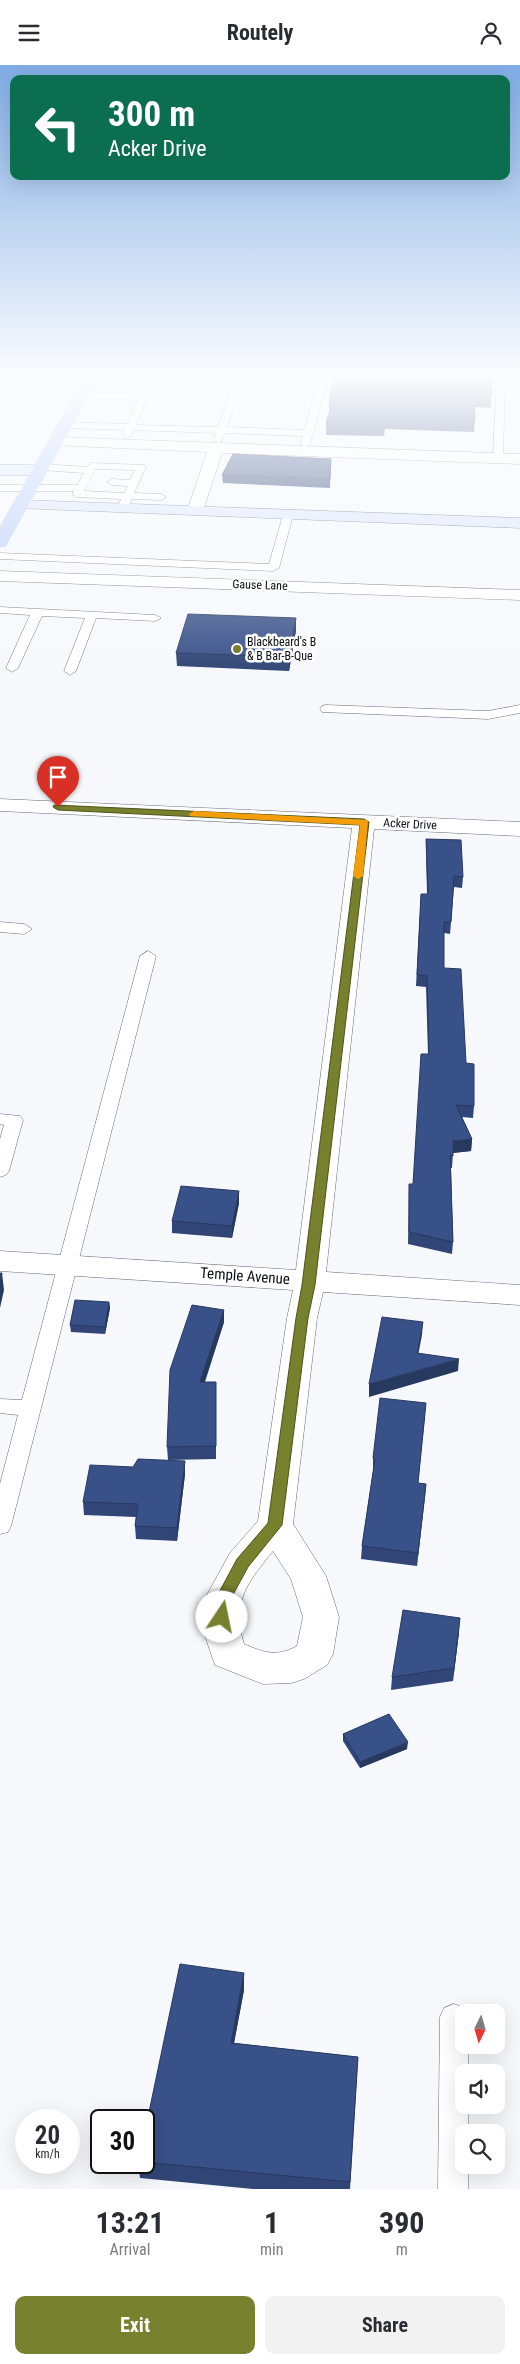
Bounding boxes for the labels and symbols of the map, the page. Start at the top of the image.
street label: Gause Lane [232,577,288,593]
place label: Blackbeard's B & B Bar-B-Que [247,635,316,663]
marker: Blackbeard's B & B Bar-B-Que [231,643,243,655]
pin [37,756,79,807]
street label: Acker Drive [383,816,438,832]
street label: Temple Avenue [200,1264,290,1288]
position arrow [195,1590,247,1642]
north arrow [455,2004,505,2054]
speed limit sign: 30 [90,2109,155,2174]

